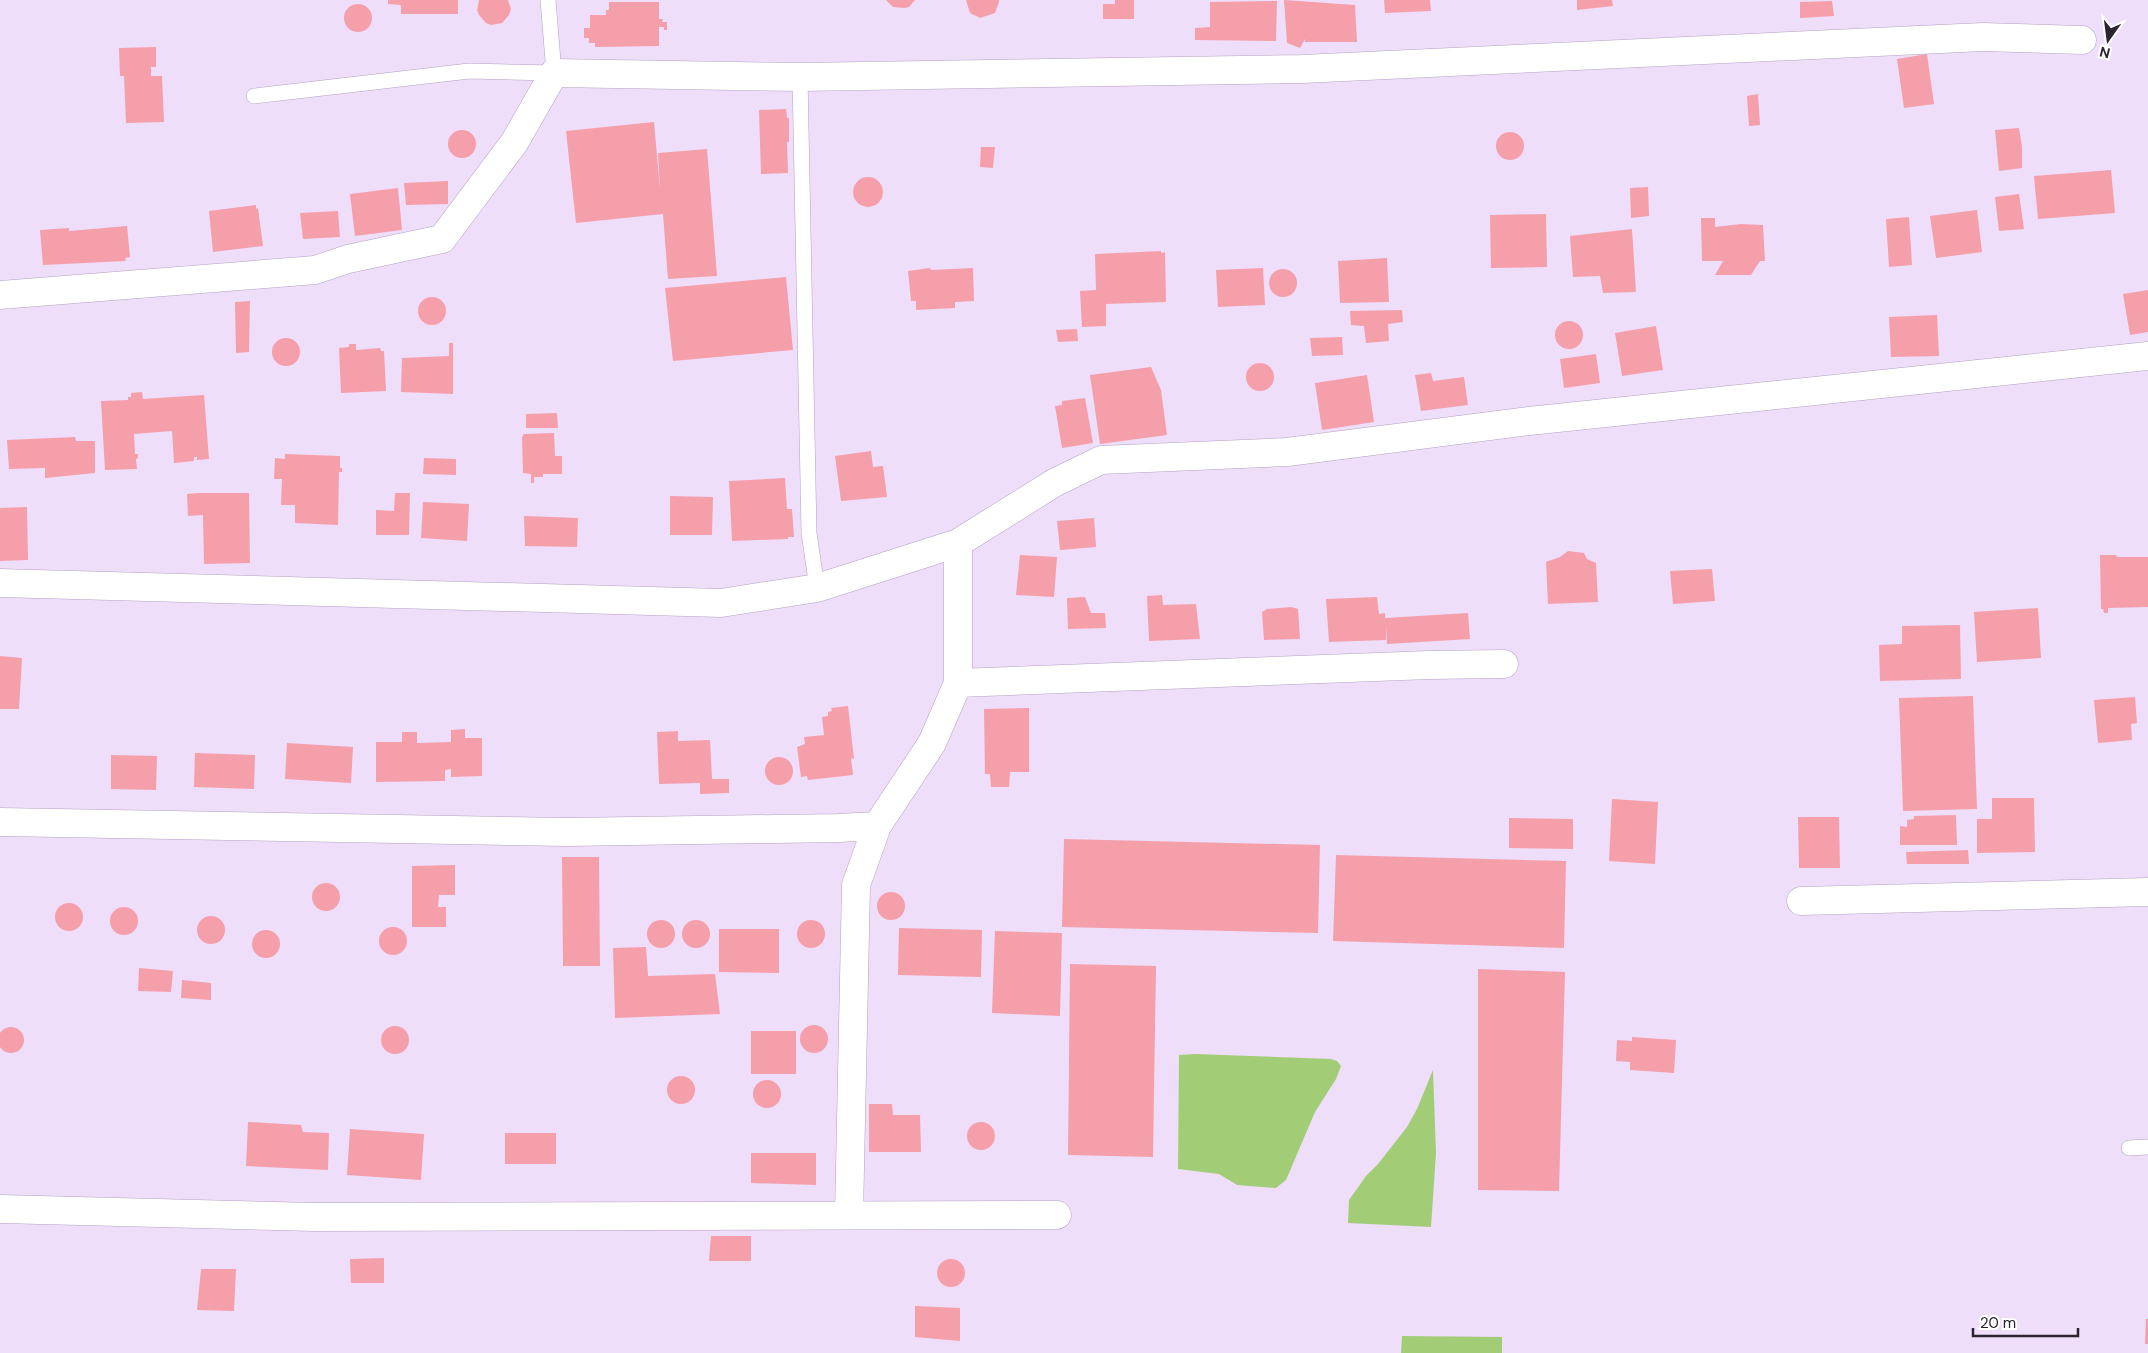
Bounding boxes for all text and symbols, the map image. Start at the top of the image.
north arrow [2083,15,2133,65]
text: N [2098,43,2112,63]
scale bar [1973,1306,2078,1338]
text: 20 m [1980,1313,2016,1333]

